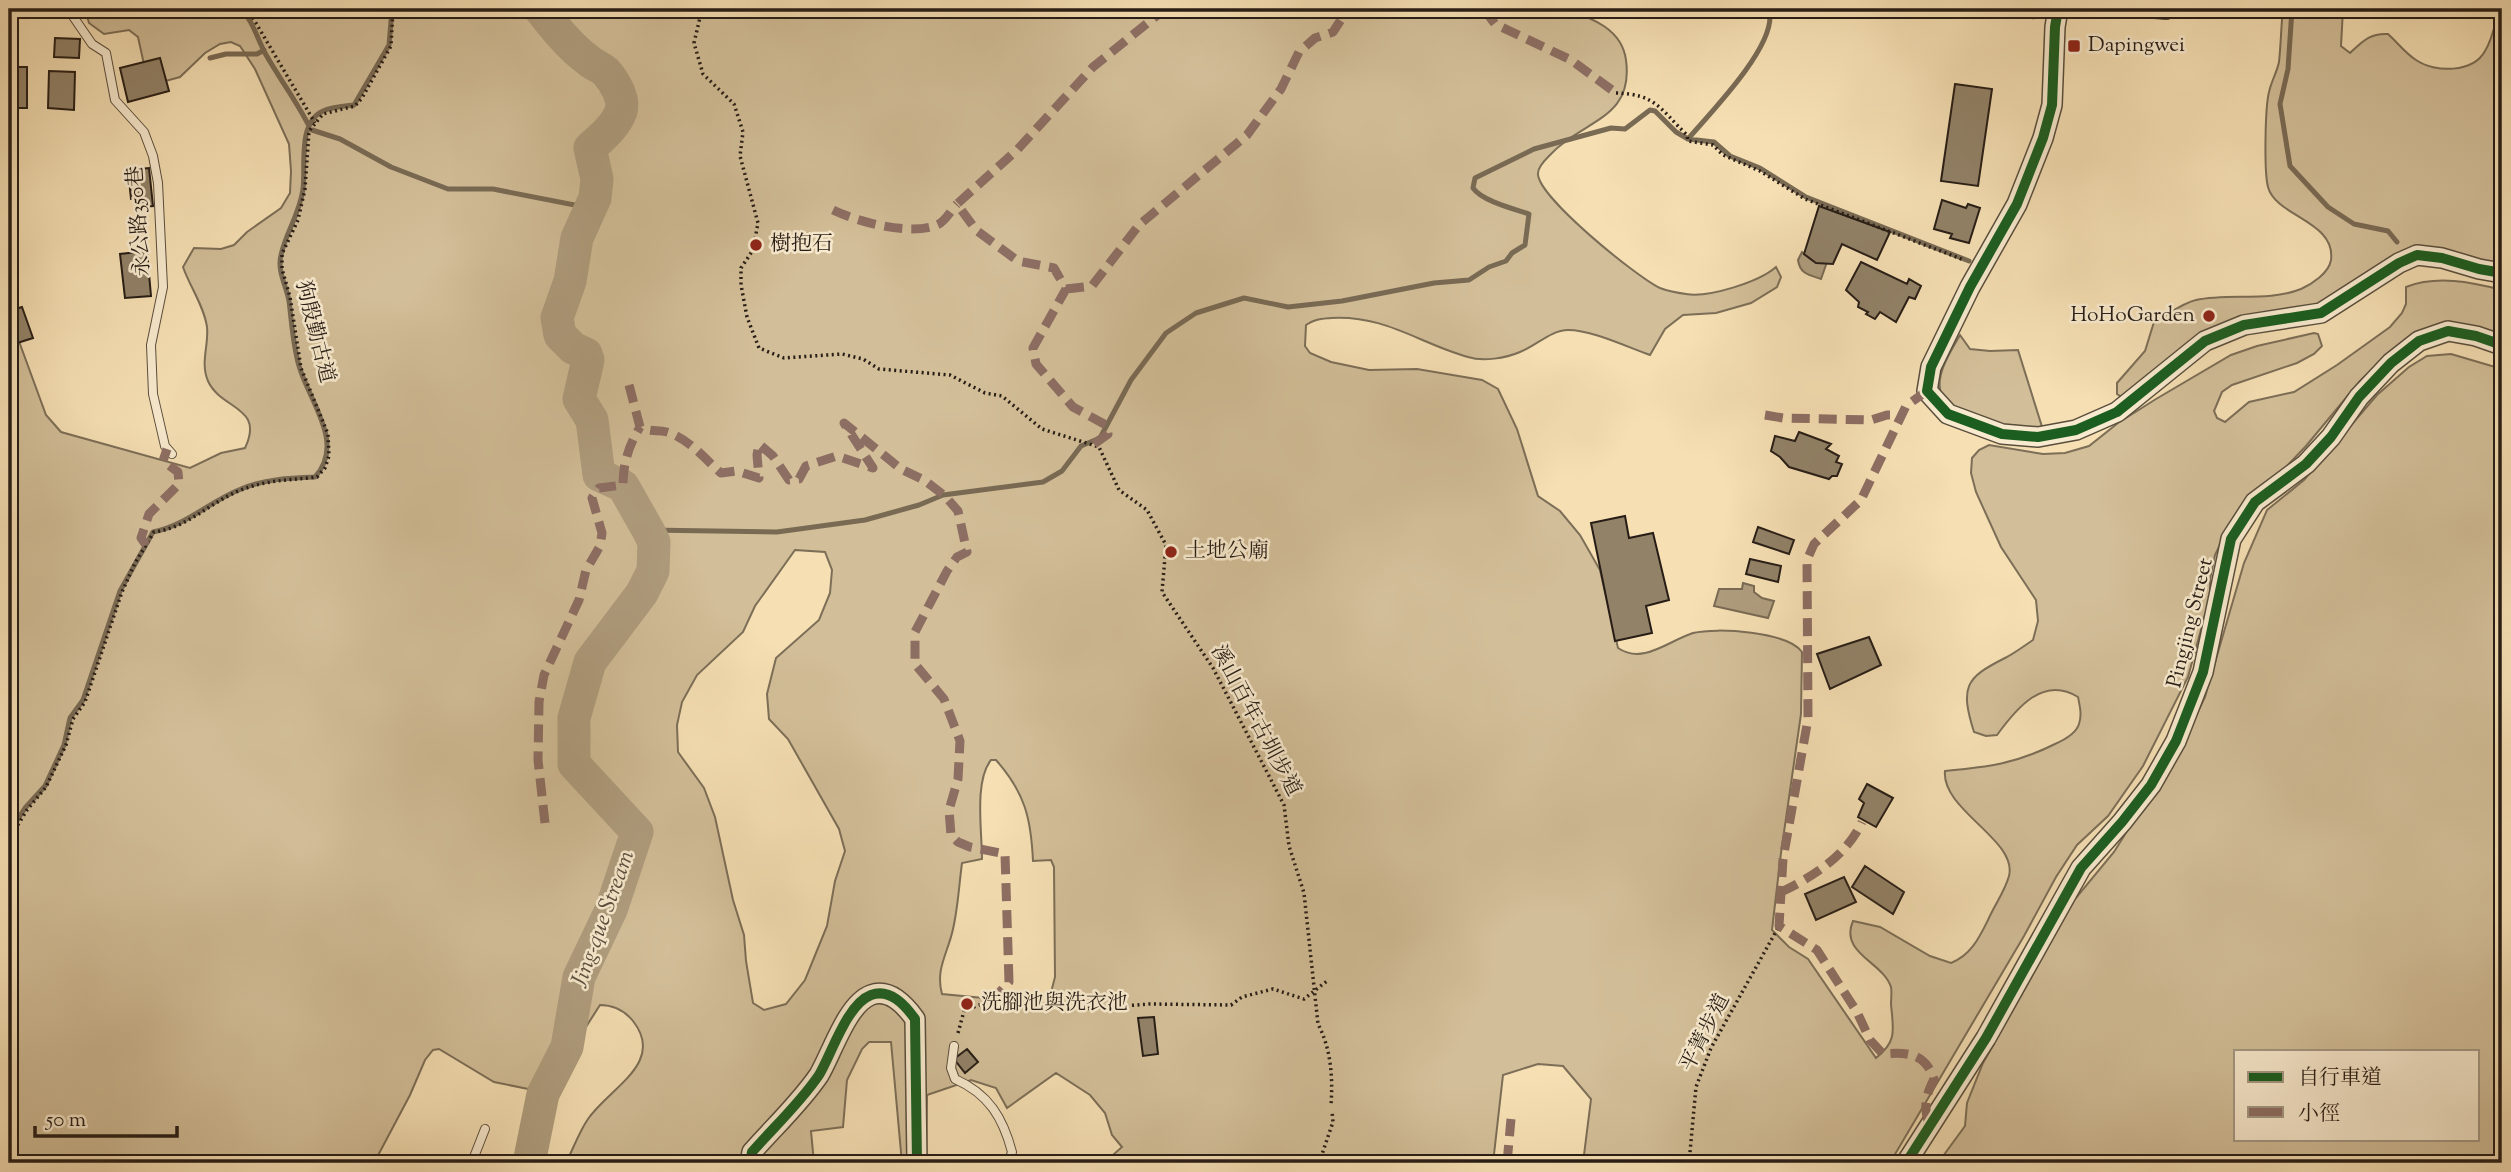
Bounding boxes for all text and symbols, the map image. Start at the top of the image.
place label: Dapingwei [2088,31,2185,61]
marker: Dapingwei [2066,38,2082,54]
street label: 永公路350巷 [121,165,159,277]
place label: 樹抱石 [770,230,833,260]
marker: 樹抱石 [748,237,764,253]
street label: 狗殷勤古道 [287,277,341,387]
place label: HoHoGarden [2071,301,2195,331]
marker: HoHoGarden [2201,308,2217,324]
place label: 土地公廟 [1185,537,1269,567]
marker: 土地公廟 [1163,544,1179,560]
street label: Pingjing Street [2160,555,2222,691]
street label: 溪山百年古圳步道 [1202,640,1308,802]
water label: Jing-que Stream [564,845,644,993]
place label: 洗腳池與洗衣池 [981,989,1128,1019]
street label: 平菁步道 [1674,989,1738,1077]
marker: 洗腳池與洗衣池 [959,996,975,1012]
legend [2234,1050,2480,1140]
text: 自行車道 [2298,1064,2382,1094]
scale bar [35,1095,177,1139]
text: 小徑 [2298,1100,2340,1130]
text: 50 m [45,1106,86,1136]

